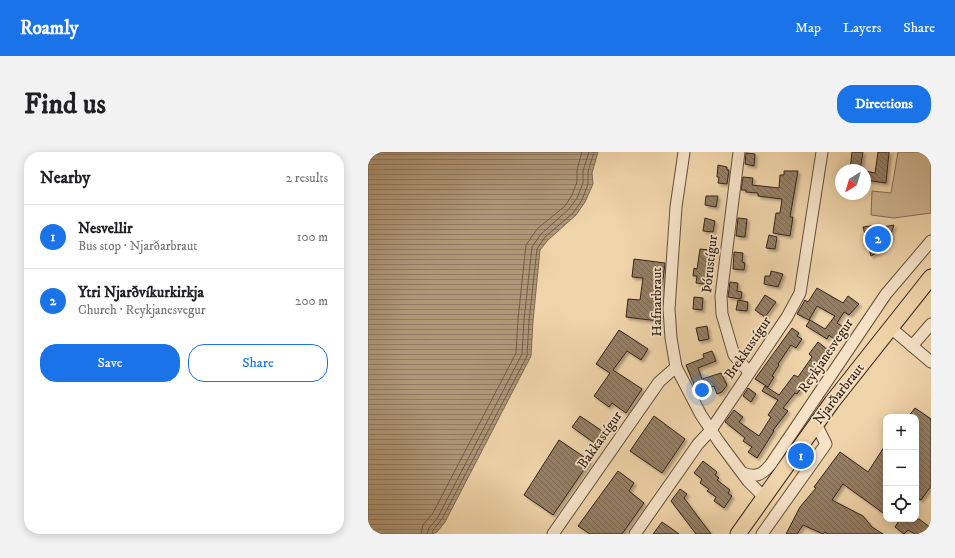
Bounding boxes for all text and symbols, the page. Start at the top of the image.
text: Roamly [20,17,79,40]
text: Map [795,19,821,37]
text: Layers [843,19,881,37]
text: Share [903,19,935,37]
button: Directions [837,85,931,123]
text: Find us [24,87,106,122]
north arrow [835,164,871,200]
text: Nearby [40,167,90,189]
text: 2 results [286,170,328,186]
text: Nesvellir [78,219,132,238]
pin: 2 [865,224,891,254]
text: 1 [51,229,55,245]
text: 100 m [297,229,328,245]
street label: Þórustígur [698,233,722,294]
text: Bus stop · Njarðarbraut [78,238,197,254]
street label: Hafnarbraut [648,267,666,337]
text: Ytri Njarðvíkurkirkja [78,283,204,302]
text: 2 [50,293,56,309]
text: 200 m [295,293,328,309]
text: Church · Reykjanesvegur [78,302,206,318]
street label: Brekkustígur [720,313,776,383]
street label: Reykjanesvegur [794,315,858,397]
button: Save [40,344,180,382]
button: Share [188,344,328,382]
street label: Njarðarbraut [809,359,869,428]
your location [692,380,712,400]
street label: Bakkastígur [574,407,627,472]
map controls [883,414,919,522]
button: + [883,414,919,450]
pin: 1 [788,441,814,471]
button: − [883,450,919,486]
button: locate [883,486,919,522]

